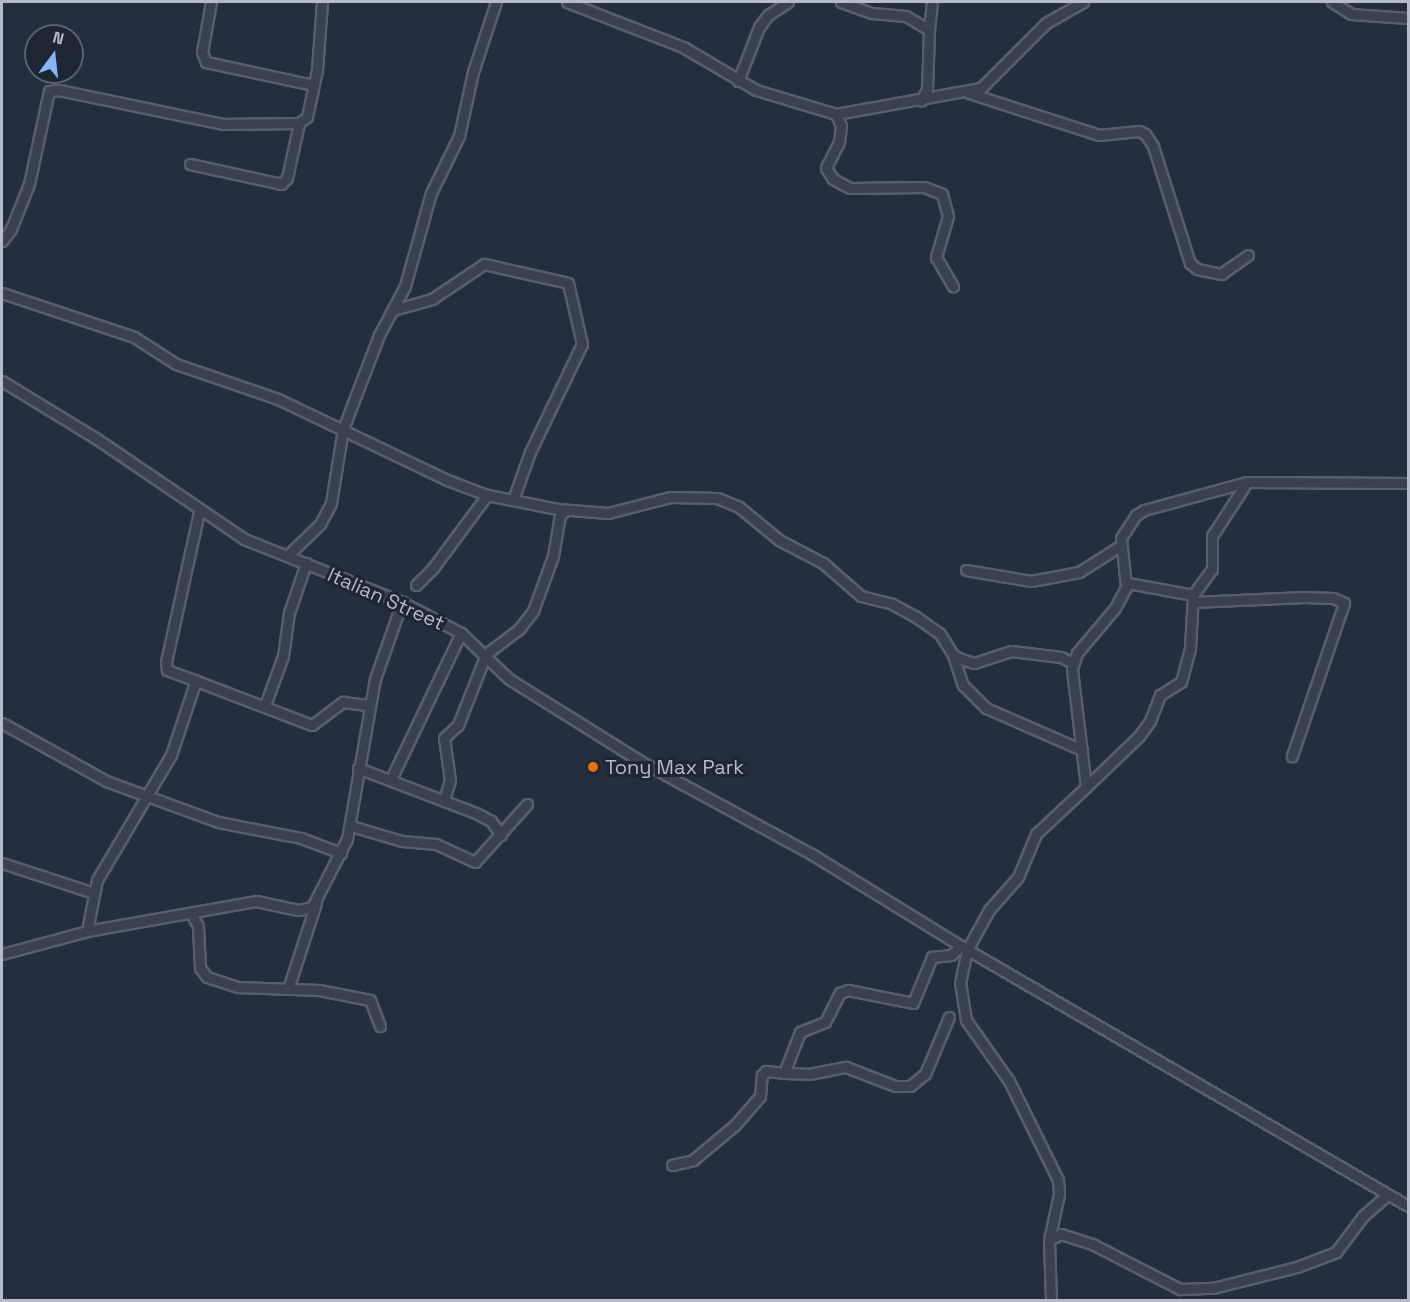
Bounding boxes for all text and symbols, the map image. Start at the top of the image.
north arrow [24,24,84,84]
text: N [50,27,66,50]
street label: Italian Street [324,563,448,635]
place label: Tony Max Park [605,755,744,779]
marker: Tony Max Park [586,760,600,774]

